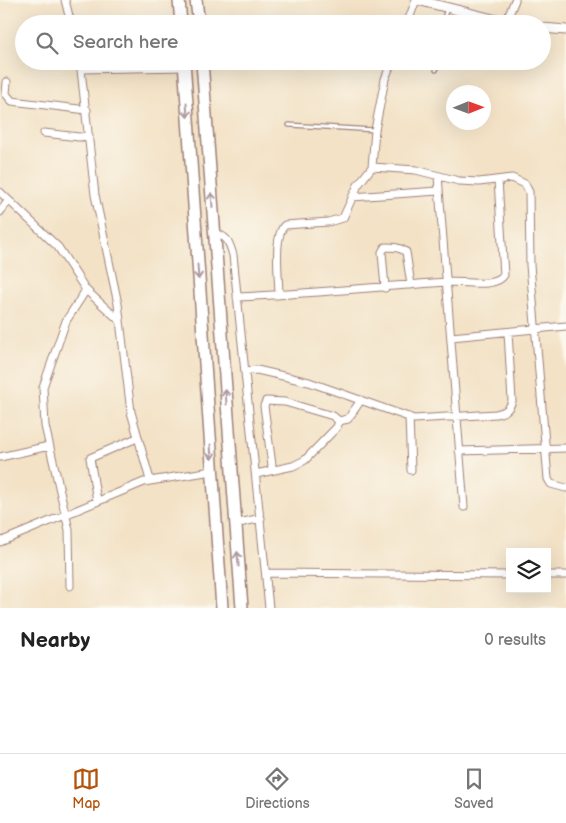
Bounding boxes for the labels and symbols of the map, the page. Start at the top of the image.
north arrow [446,85,491,130]
one-way arrow [182,102,192,118]
one-way arrow [208,193,217,209]
one-way arrow [194,264,203,280]
one-way arrow [221,390,231,406]
one-way arrow [206,443,215,459]
one-way arrow [233,552,242,568]

